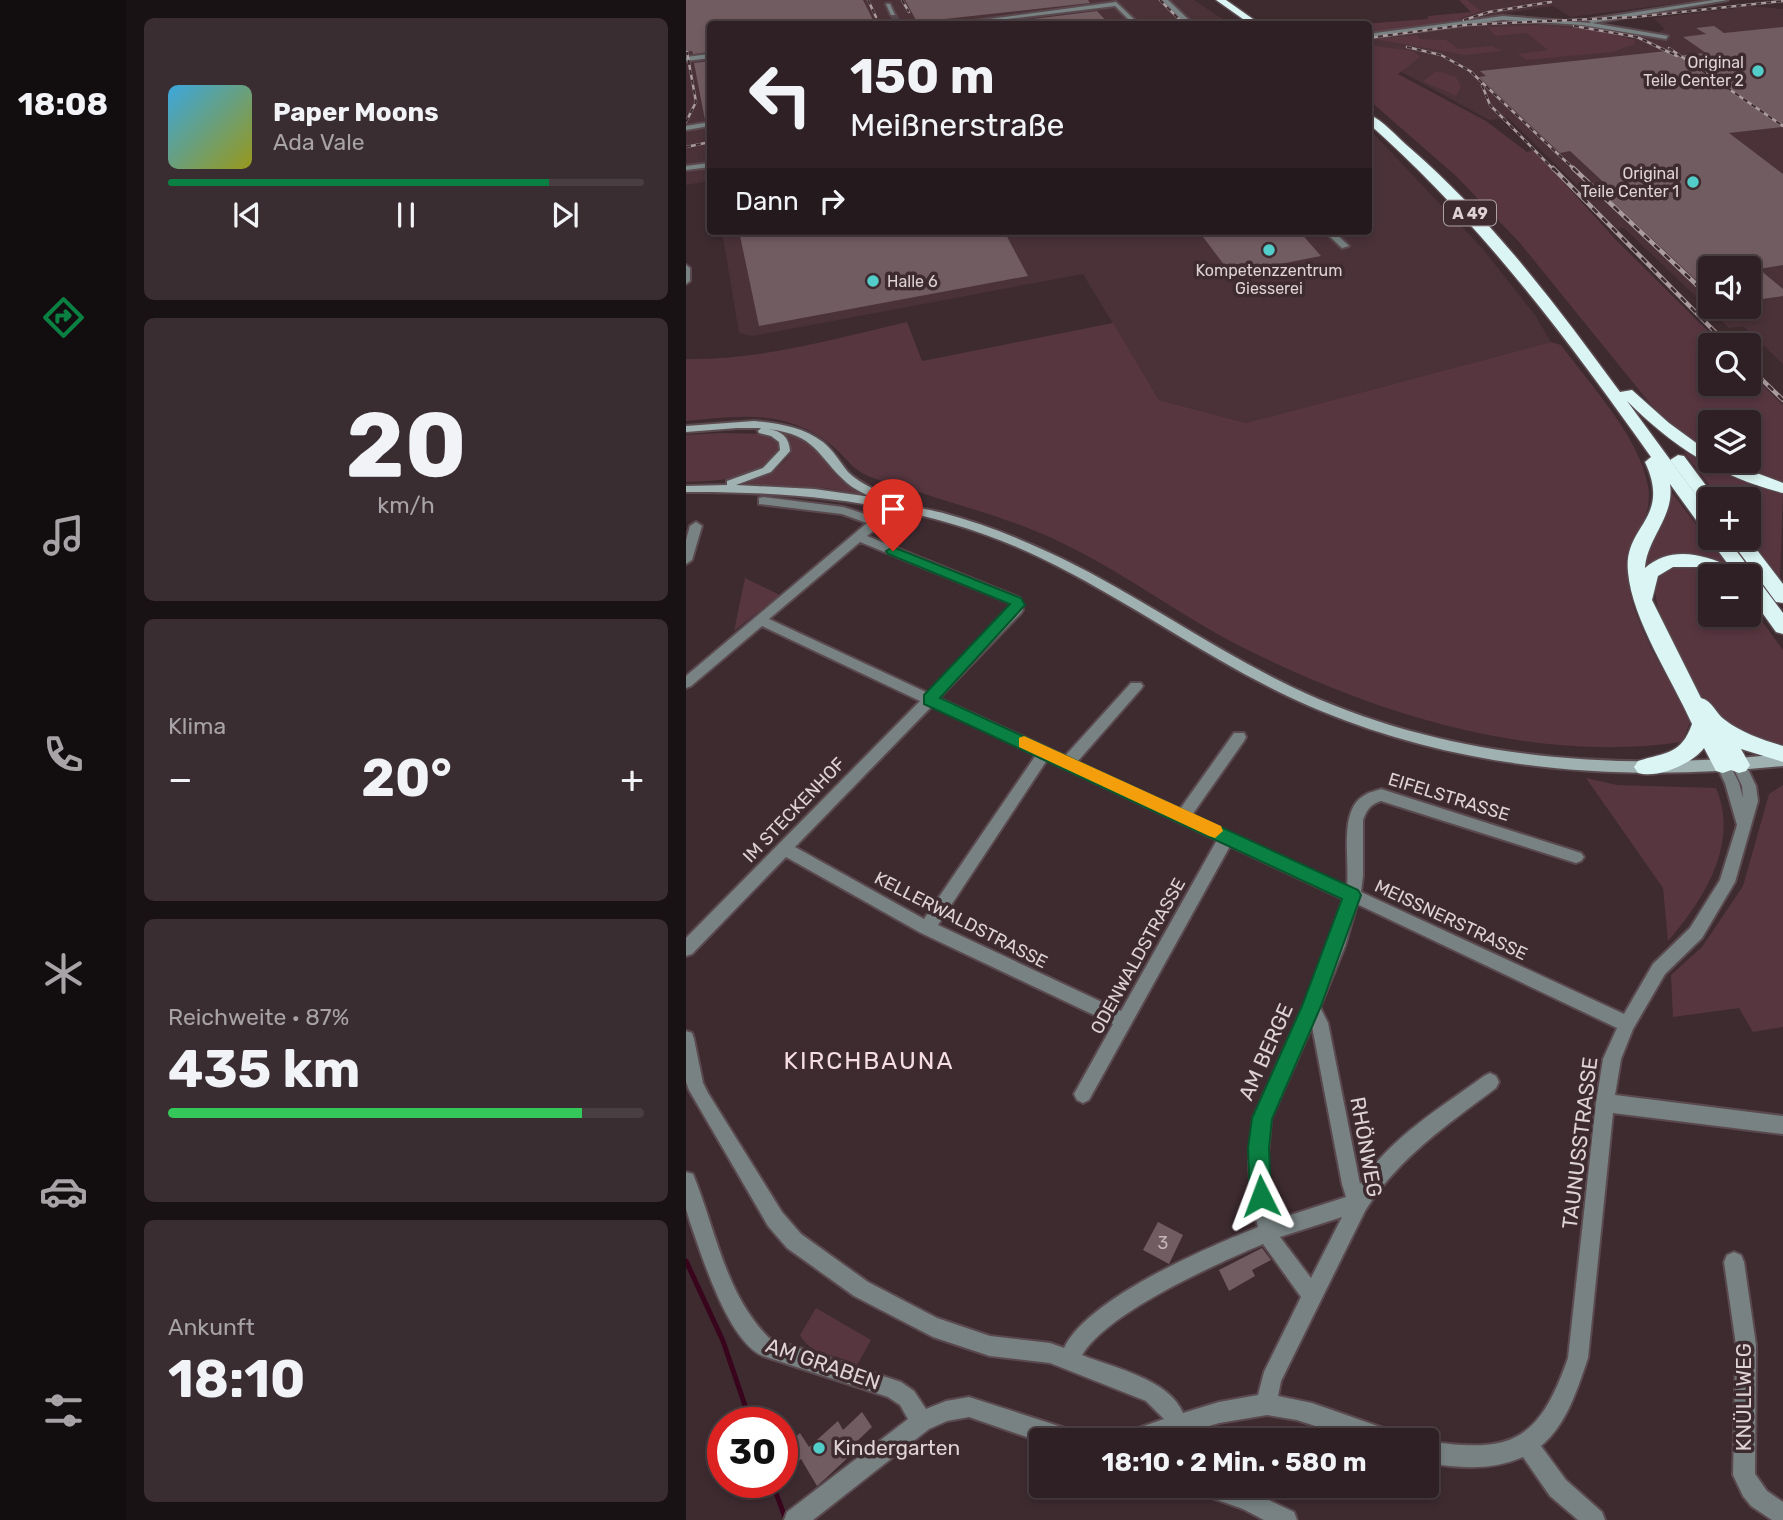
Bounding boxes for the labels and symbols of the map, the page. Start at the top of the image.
place label: Original Teile Center 2 [1643,53,1744,90]
marker: Original Teile Center 2 [1750,63,1766,79]
place label: Original Teile Center 1 [1581,164,1679,201]
marker: Original Teile Center 1 [1685,174,1701,190]
road number: A 49 [1444,200,1496,226]
marker: Kompetenzzentrum Giesserei [1261,242,1277,258]
place label: Kompetenzzentrum Giesserei [1196,261,1342,298]
place label: Halle 6 [887,272,938,291]
marker: Halle 6 [865,273,881,289]
pin [863,479,923,551]
street label: IM STECKENHOF [738,753,850,867]
street label: EIFELSTRASSE [1386,768,1512,826]
street label: KELLERWALDSTRASSE [871,867,1051,973]
street label: ODENWALDSTRASSE [1086,874,1190,1038]
street label: MEISSNERSTRASSE [1371,875,1531,965]
street label: AM BERGE [1233,999,1298,1104]
district label: KIRCHBAUNA [784,1047,954,1075]
street label: TAUNUSSTRASSE [1557,1056,1602,1230]
street label: RHÖNWEG [1345,1095,1388,1199]
position arrow [1224,1159,1298,1233]
house number: 3 [1158,1232,1168,1254]
street label: AM GRABEN [763,1332,884,1395]
street label: KNÜLLWEG [1731,1343,1756,1451]
speed limit sign: 30 [707,1407,798,1498]
place label: Kindergarten [833,1435,960,1460]
marker: Kindergarten [811,1440,827,1456]

